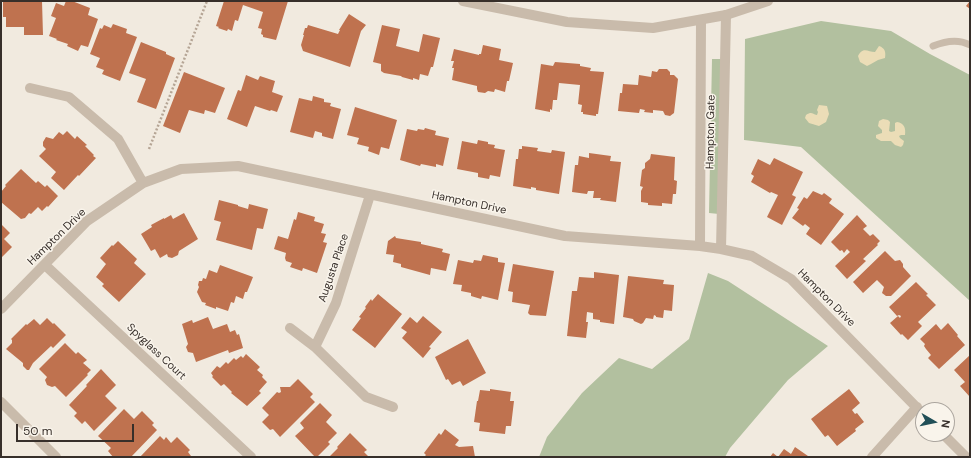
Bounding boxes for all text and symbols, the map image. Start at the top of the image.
street label: Hampton Gate [704,95,718,169]
street label: Hampton Drive [431,189,507,217]
street label: Hampton Drive [25,206,89,268]
street label: Augusta Place [316,232,352,304]
street label: Hampton Drive [794,266,858,330]
street label: Spyglass Court [124,321,188,383]
north arrow [915,402,955,442]
scale bar [18,416,136,442]
text: N [938,419,953,429]
text: 50 m [23,423,52,439]

